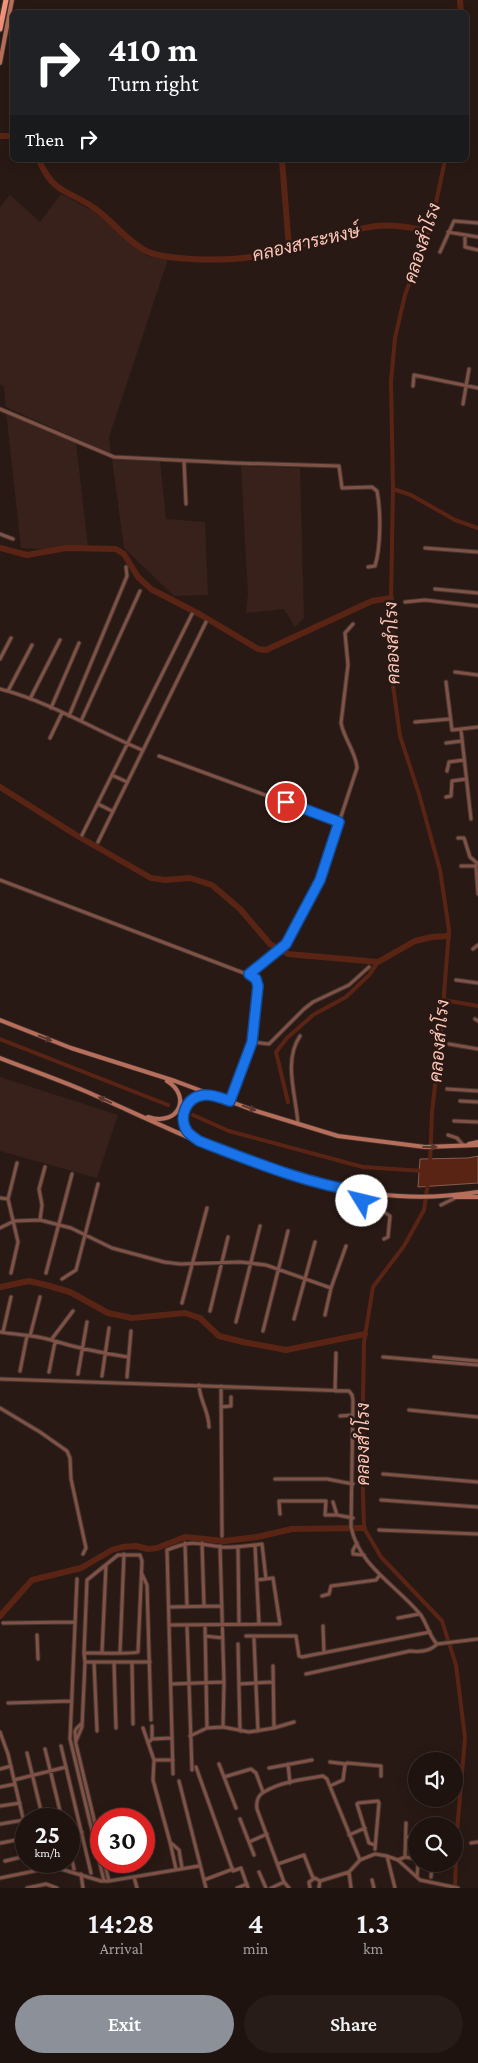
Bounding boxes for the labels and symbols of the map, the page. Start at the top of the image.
water label: คลองสำโรง [397,200,444,286]
water label: คลองสาระหงษ์ [250,217,364,265]
water label: คลองสำโรง [378,601,403,685]
pin [265,781,307,823]
water label: คลองสำโรง [422,999,453,1083]
one-way arrow [38,1035,53,1042]
one-way arrow [98,1095,112,1103]
one-way arrow [241,1105,256,1112]
one-way arrow [422,1143,438,1151]
position arrow [335,1174,387,1226]
water label: คลองสำโรง [350,1403,373,1485]
speed limit sign: 30 [90,1808,155,1873]

